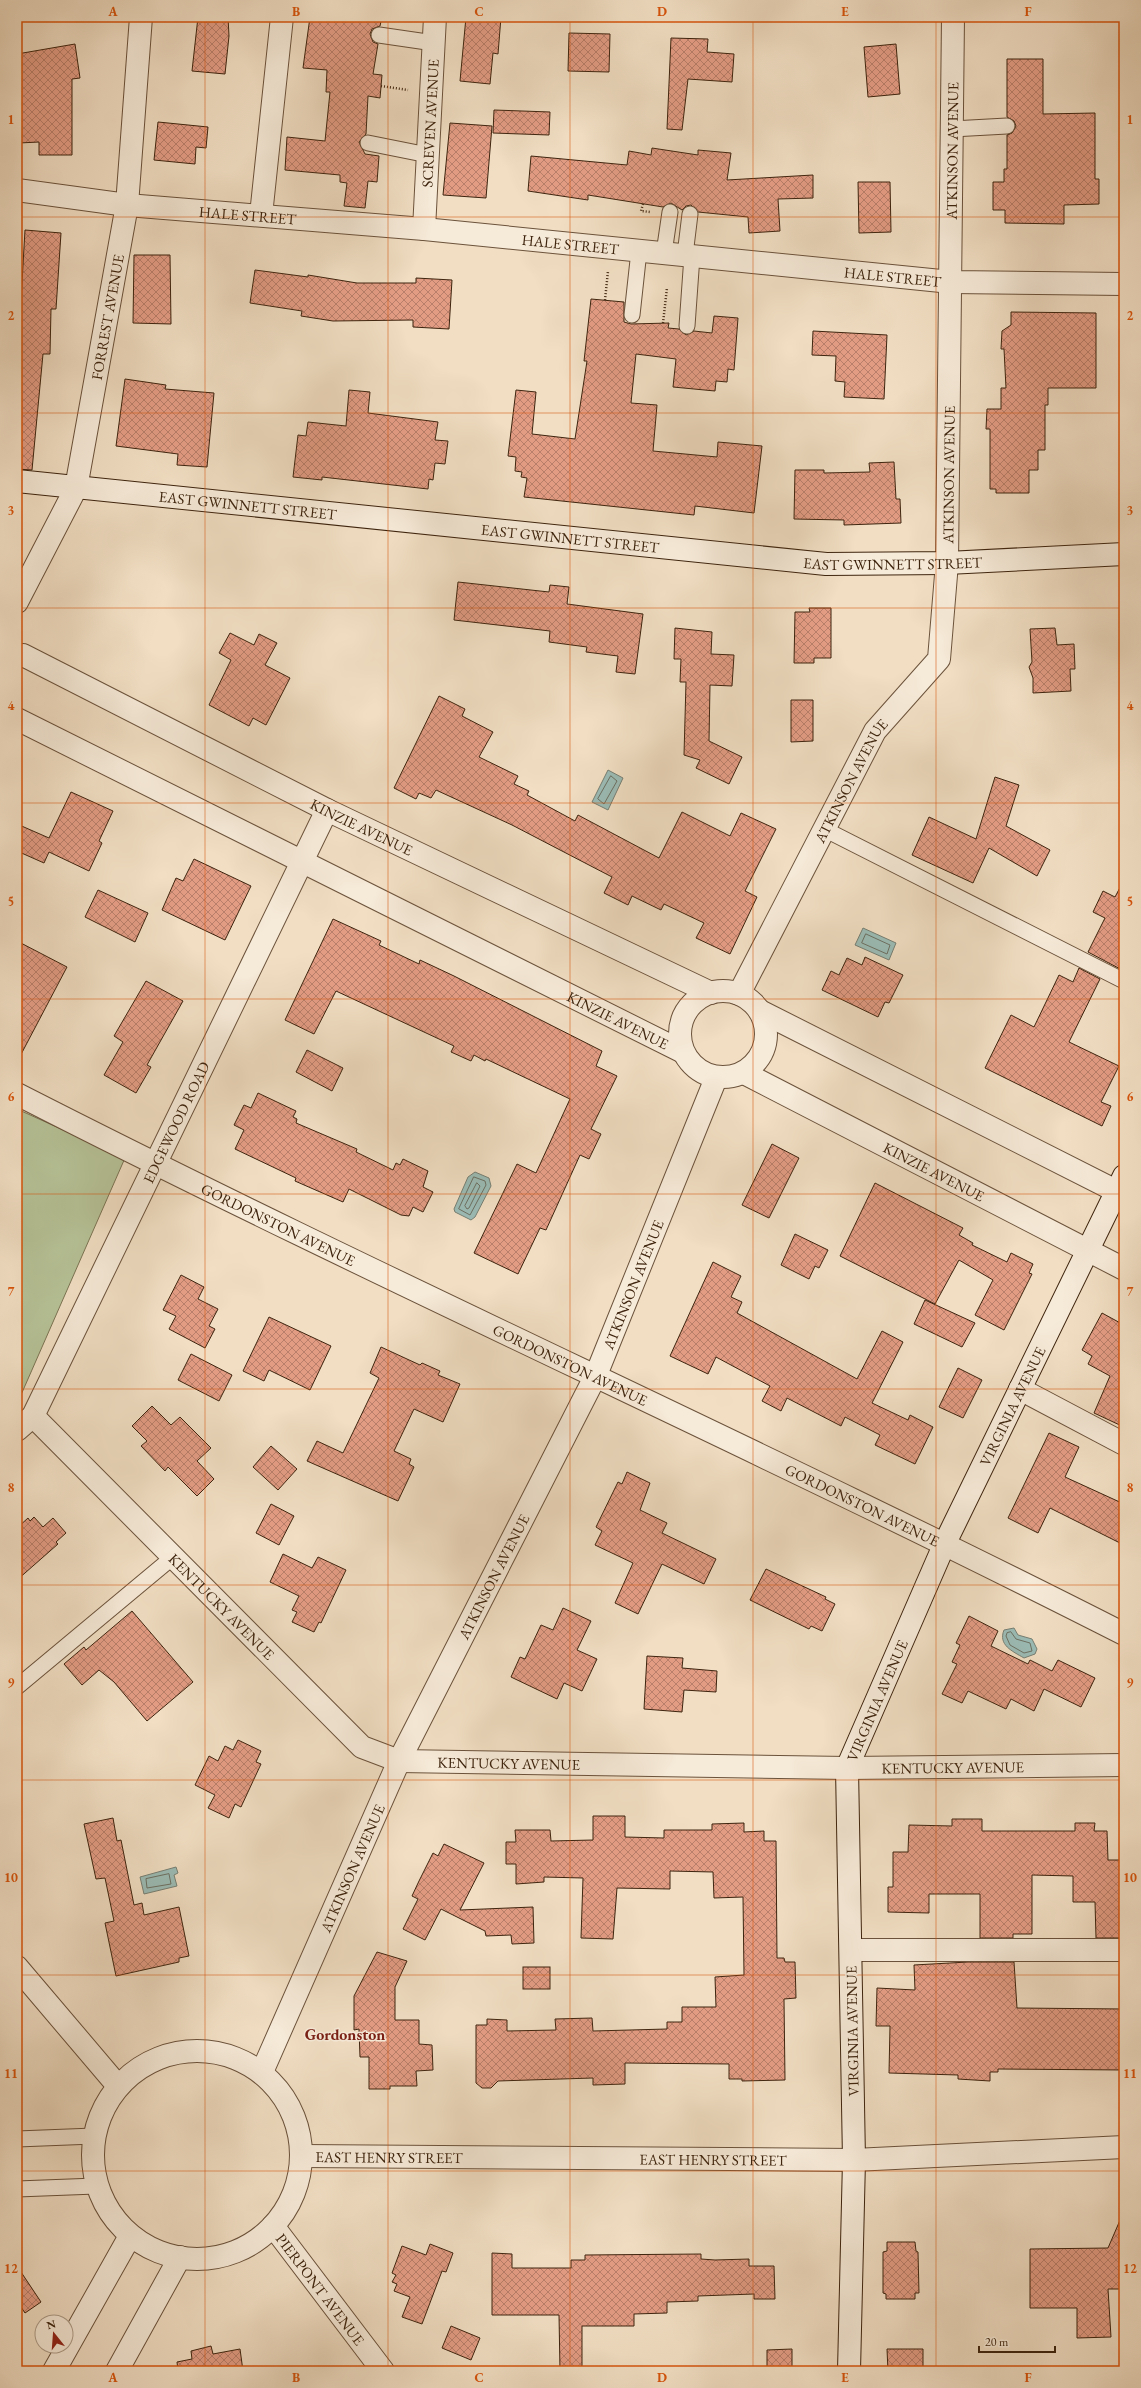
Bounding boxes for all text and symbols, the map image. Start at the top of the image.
text: A [107,3,118,20]
text: B [292,3,300,20]
text: C [474,3,484,20]
text: D [657,3,667,20]
text: E [841,3,849,20]
text: F [1024,3,1032,20]
street label: SCREVEN AVENUE [417,58,442,188]
street label: ATKINSON AVENUE [941,81,962,221]
text: 1 [8,111,15,128]
text: 1 [1127,111,1134,128]
street label: HALE STREET [198,201,298,228]
street label: HALE STREET [521,229,621,258]
street label: FORREST AVENUE [86,252,128,381]
street label: HALE STREET [843,262,943,291]
text: 2 [8,307,15,324]
text: 2 [1127,307,1134,324]
street label: ATKINSON AVENUE [938,405,958,545]
street label: EAST GWINNETT STREET [158,486,339,523]
text: 3 [8,502,15,519]
text: 3 [1127,502,1134,519]
street label: EAST GWINNETT STREET [480,519,661,556]
street label: EAST GWINNETT STREET [802,552,984,574]
text: 4 [8,697,15,714]
text: 4 [1127,697,1134,714]
street label: ATKINSON AVENUE [809,714,892,846]
street label: KINZIE AVENUE [307,794,416,859]
text: 5 [8,893,14,910]
text: 5 [1127,893,1133,910]
street label: KINZIE AVENUE [564,986,672,1053]
street label: EDGEWOOD ROAD [138,1058,213,1186]
text: 6 [8,1088,15,1105]
text: 6 [1127,1088,1134,1105]
street label: KINZIE AVENUE [880,1137,988,1205]
street label: GORDONSTON AVENUE [198,1178,359,1270]
street label: ATKINSON AVENUE [598,1216,667,1353]
text: 7 [8,1283,15,1300]
text: 7 [1127,1283,1134,1300]
street label: GORDONSTON AVENUE [490,1319,651,1410]
street label: VIRGINIA AVENUE [975,1343,1049,1469]
street label: GORDONSTON AVENUE [782,1459,943,1550]
text: 8 [8,1479,15,1496]
text: 8 [1127,1479,1134,1496]
street label: ATKINSON AVENUE [453,1510,533,1643]
street label: KENTUCKY AVENUE [165,1549,279,1664]
street label: VIRGINIA AVENUE [842,1636,912,1764]
text: 9 [8,1674,15,1691]
text: 9 [1127,1674,1134,1691]
street label: KENTUCKY AVENUE [437,1752,581,1773]
street label: KENTUCKY AVENUE [881,1757,1025,1777]
street label: ATKINSON AVENUE [315,1801,389,1936]
text: 10 [4,1869,18,1886]
text: 10 [1123,1869,1137,1886]
street label: VIRGINIA AVENUE [841,1965,863,2096]
district label: Gordonston [305,2024,385,2045]
text: 11 [4,2065,18,2082]
text: 11 [1123,2065,1137,2082]
street label: EAST HENRY STREET [315,2147,464,2167]
street label: EAST HENRY STREET [639,2149,788,2169]
street label: PIERPONT AVENUE [272,2229,370,2349]
text: 12 [4,2260,18,2277]
text: 12 [1123,2260,1137,2277]
north arrow [34,2314,74,2354]
text: N [45,2316,57,2332]
scale bar [979,2328,1055,2354]
text: 20 m [985,2334,1009,2350]
text: A [107,2369,118,2386]
text: B [292,2369,300,2386]
text: C [474,2369,484,2386]
text: D [657,2369,667,2386]
text: E [841,2369,849,2386]
text: F [1024,2369,1032,2386]

